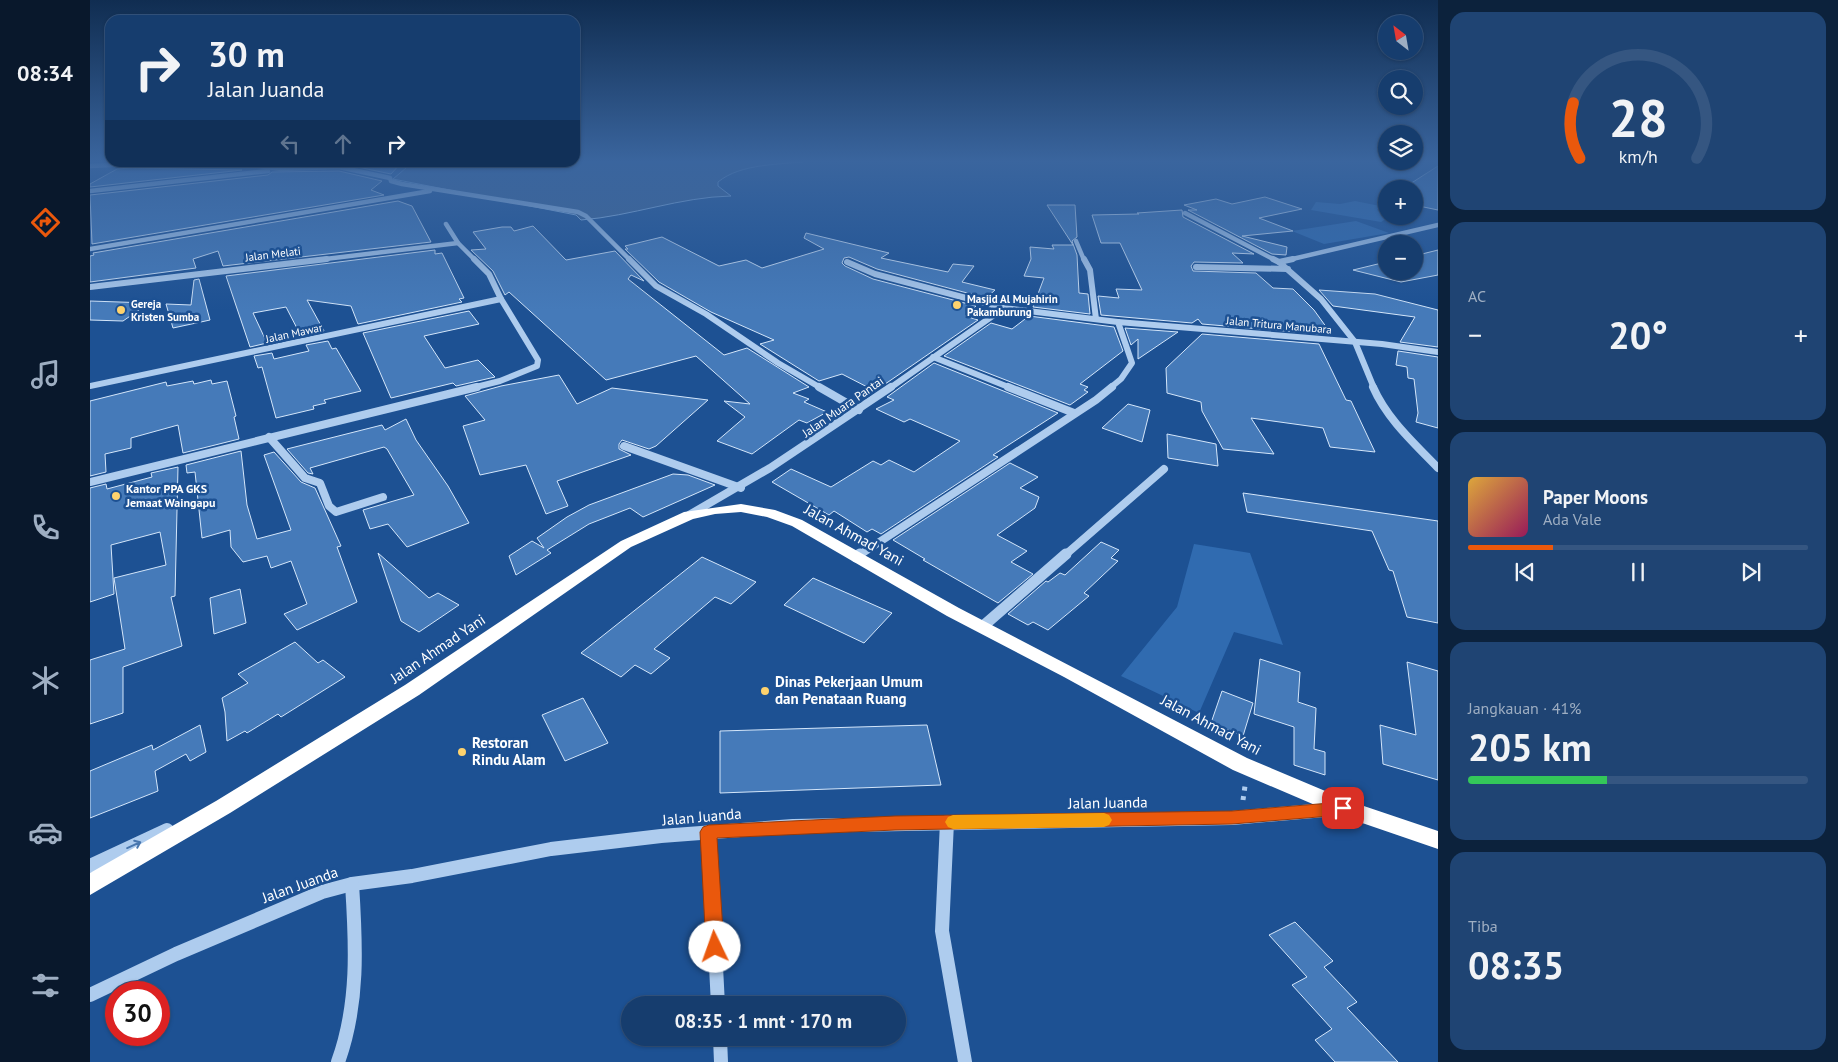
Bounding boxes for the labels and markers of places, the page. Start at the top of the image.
place label: Masjid Al Mujahirin Pakamburung [967,292,1058,319]
place label: Gereja Kristen Sumba [131,297,199,324]
marker: Masjid Al Mujahirin Pakamburung [951,299,963,311]
marker: Gereja Kristen Sumba [115,304,127,316]
place label: Kantor PPA GKS Jemaat Waingapu [125,481,215,510]
marker: Kantor PPA GKS Jemaat Waingapu [110,490,122,502]
place label: Dinas Pekerjaan Umum dan Penataan Ruang [775,672,923,708]
marker: Dinas Pekerjaan Umum dan Penataan Ruang [759,685,771,697]
place label: Restoran Rindu Alam [472,733,546,769]
marker: Restoran Rindu Alam [456,746,468,758]
pin [1322,787,1364,829]

